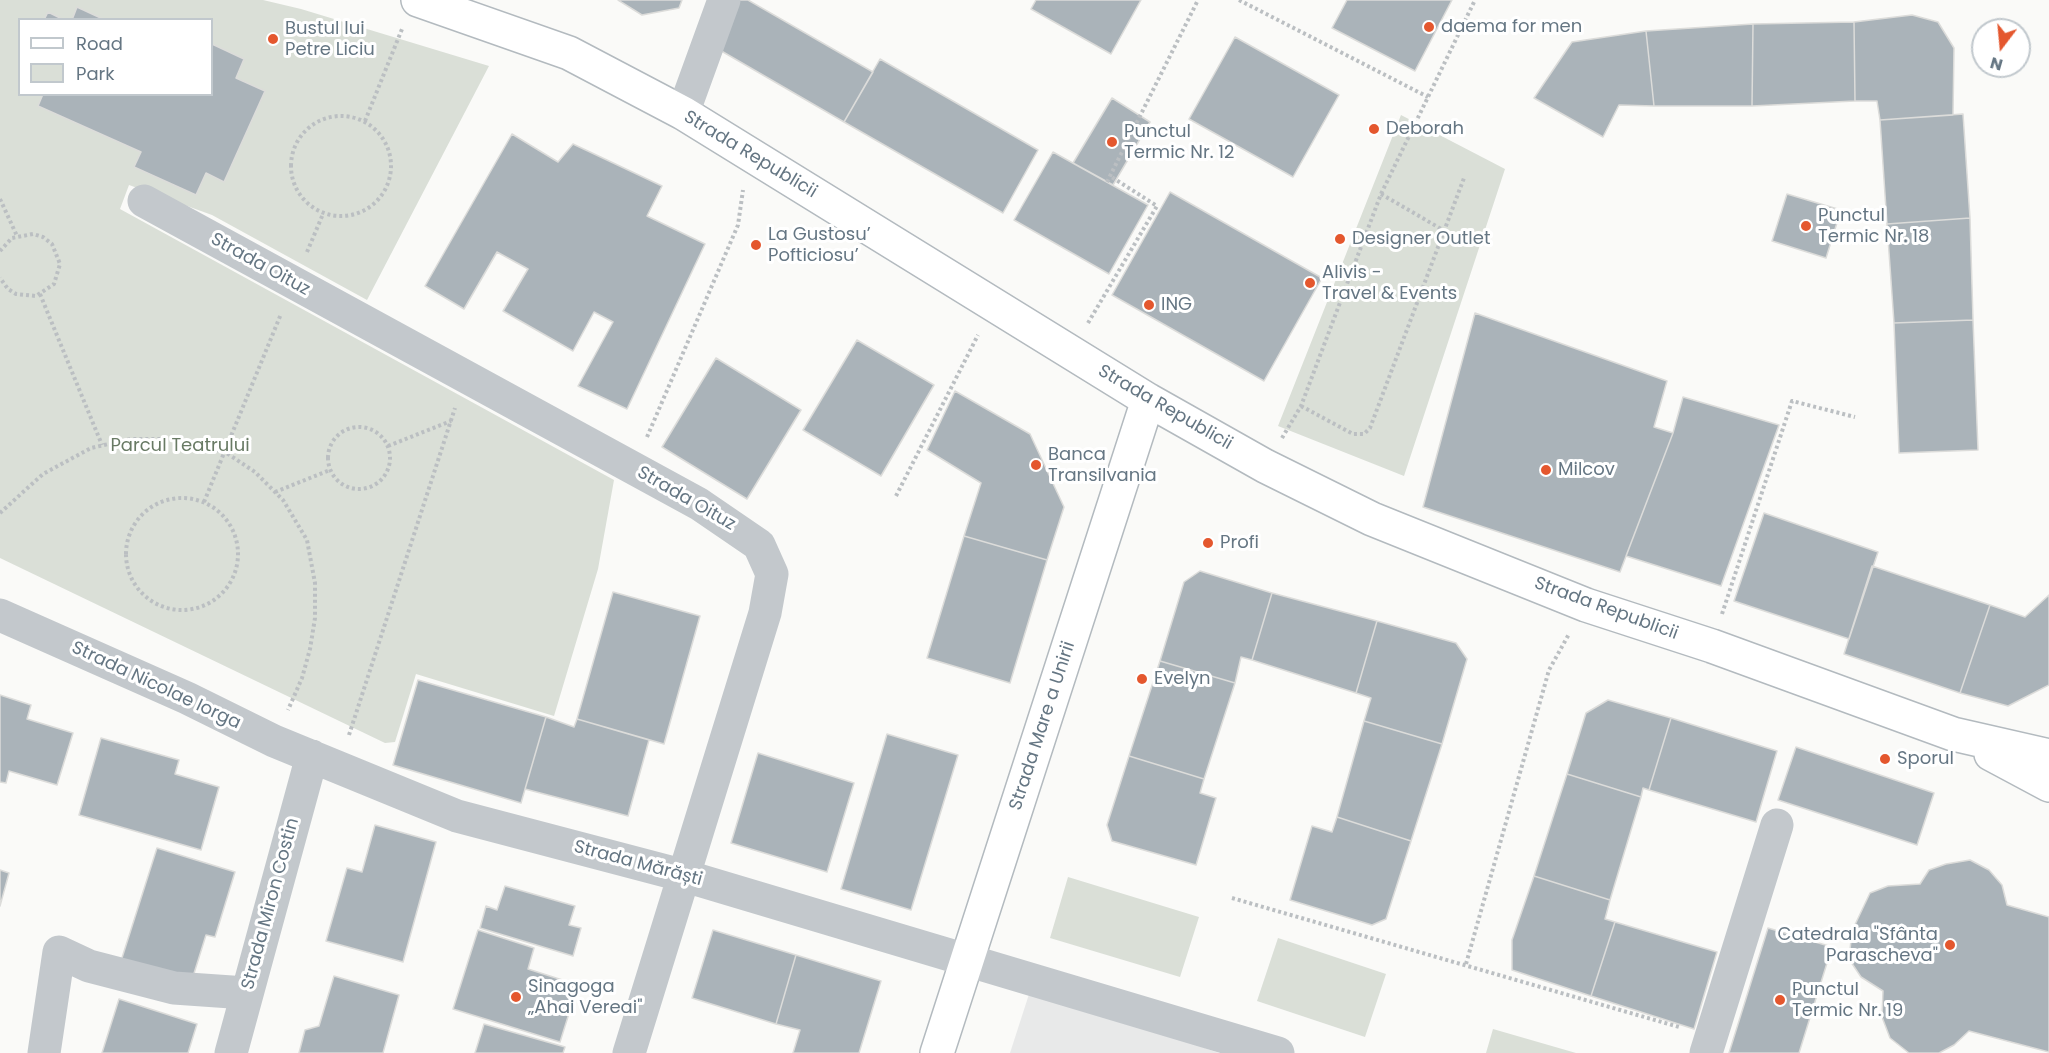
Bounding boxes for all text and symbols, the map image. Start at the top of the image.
place label: daema for men [1441,16,1582,38]
legend [18,18,213,96]
place label: Bustul lui Petre Liciu [285,18,375,60]
north arrow [1971,18,2031,78]
marker: daema for men [1422,20,1436,34]
text: Road [76,31,123,56]
marker: Bustul lui Petre Liciu [266,32,280,46]
text: N [1987,51,2005,77]
text: Park [76,61,115,86]
street label: Strada Republicii [679,107,821,203]
place label: Deborah [1386,118,1464,140]
place label: Punctul Termic Nr. 12 [1124,121,1234,164]
marker: Deborah [1367,122,1381,136]
marker: Punctul Termic Nr. 12 [1105,135,1119,149]
place label: Punctul Termic Nr. 18 [1818,205,1929,248]
marker: Punctul Termic Nr. 18 [1799,219,1813,233]
place label: La Gustosu’ Pofticiosu’ [768,224,871,266]
place label: Designer Outlet [1352,228,1490,250]
street label: Strada Oituz [207,229,313,301]
marker: Designer Outlet [1333,232,1347,246]
marker: La Gustosu’ Pofticiosu’ [749,238,763,252]
place label: Alivis - Travel & Events [1322,262,1457,304]
marker: Alivis - Travel & Events [1303,276,1317,290]
place label: ING [1161,294,1192,316]
marker: ING [1142,298,1156,312]
street label: Strada Republicii [1094,361,1236,455]
park label: Parcul Teatrului [110,435,250,457]
place label: Banca Transilvania [1048,444,1157,486]
marker: Banca Transilvania [1029,458,1043,472]
place label: Milcov [1558,459,1615,481]
street label: Strada Oituz [633,462,739,536]
marker: Milcov [1539,463,1553,477]
place label: Profi [1220,532,1259,554]
marker: Profi [1201,536,1215,550]
street label: Strada Republicii [1531,573,1681,645]
street label: Strada Nicolae Iorga [68,637,244,735]
street label: Strada Mare a Unirii [1006,639,1080,813]
place label: Evelyn [1154,668,1211,690]
marker: Evelyn [1135,672,1149,686]
place label: Sporul [1897,748,1954,770]
marker: Sporul [1878,752,1892,766]
street label: Strada Miron Costin [238,816,304,992]
street label: Strada Mărăști [571,836,705,892]
place label: Catedrala "Sfânta Parascheva" [1778,924,1938,966]
marker: Catedrala "Sfânta Parascheva" [1943,938,1957,952]
place label: Sinagoga „Ahai Vereai" [528,976,642,1018]
place label: Punctul Termic Nr. 19 [1792,979,1903,1022]
marker: Sinagoga „Ahai Vereai" [509,990,523,1004]
marker: Punctul Termic Nr. 19 [1773,993,1787,1007]

